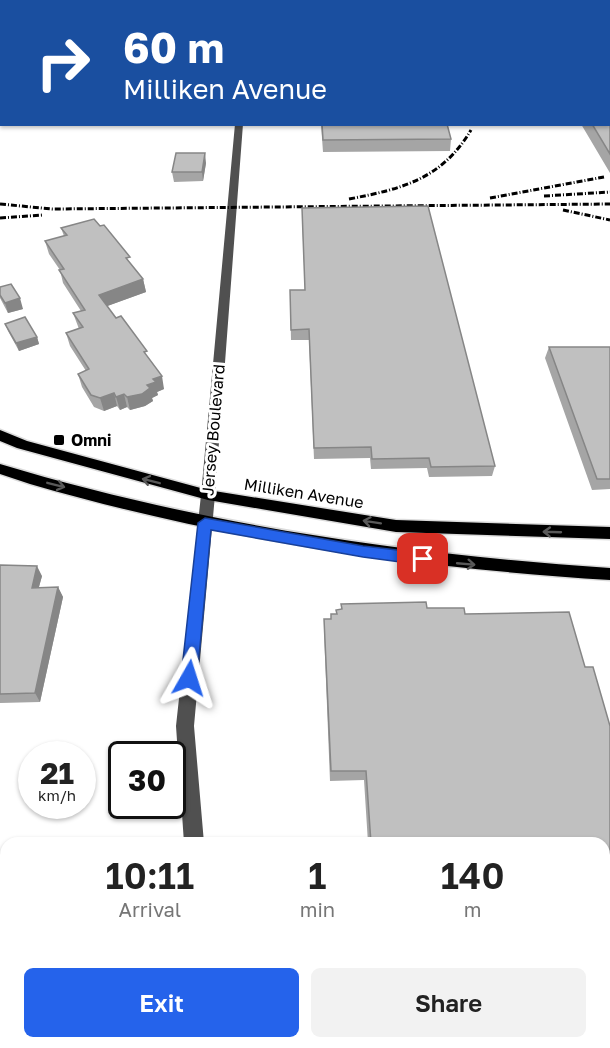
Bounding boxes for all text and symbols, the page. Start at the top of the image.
text: 60 m [123,22,224,72]
icon: right [24,24,102,102]
text: Milliken Avenue [123,73,327,105]
street label: Jersey Boulevard [197,363,229,497]
place label: Omni [71,430,111,450]
marker: Omni [52,433,66,447]
one-way arrow [142,474,161,486]
street label: Milliken Avenue [243,474,365,512]
one-way arrow [46,480,65,492]
one-way arrow [363,516,383,527]
one-way arrow [542,527,562,538]
pin [397,533,448,584]
icon: arrive [406,542,439,575]
one-way arrow [455,559,475,570]
position arrow [157,646,221,710]
speed limit sign: 30 [108,741,186,819]
text: 21 [40,755,74,791]
text: km/h [38,786,76,804]
text: 10:11 [106,854,194,897]
text: 1 [308,854,327,897]
text: 140 [441,854,504,897]
text: Arrival [119,897,181,921]
text: min [300,897,335,921]
text: m [464,897,481,921]
button: Exit [24,968,299,1037]
button: Share [311,968,586,1037]

